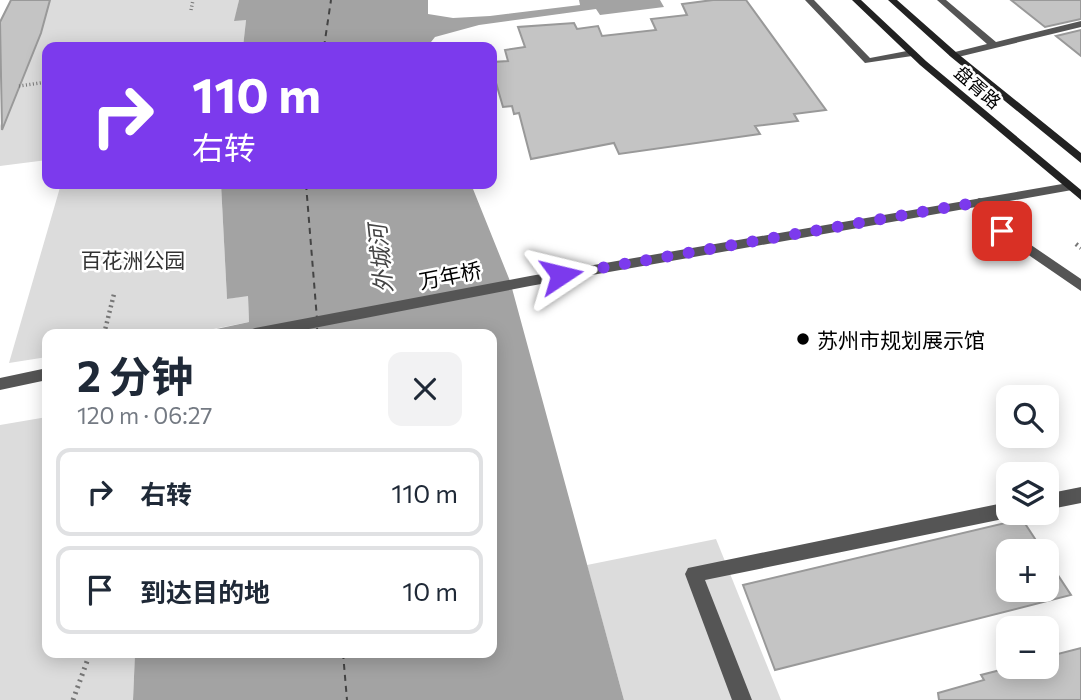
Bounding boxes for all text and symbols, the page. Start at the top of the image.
street label: 盘胥路 [950,61,1006,113]
text: 110 m [192,63,321,123]
icon: right [77,70,168,161]
text: 右转 [192,127,256,167]
pin [972,201,1032,261]
icon: arrive [983,212,1021,250]
water label: 外城河 [362,219,398,295]
position arrow [524,238,598,312]
park label: 百花洲公园 [81,247,186,272]
street label: 万年桥 [417,257,483,293]
place label: 苏州市规划展示馆 [817,327,985,352]
marker: 苏州市规划展示馆 [795,331,811,347]
text: 2 分钟 [77,349,193,401]
button: close [388,352,462,426]
map controls [996,385,1059,679]
button: search [996,385,1059,448]
text: 120 m · 06:27 [77,401,212,429]
button: layers [996,462,1059,525]
icon: right [81,473,119,511]
text: 110 m [391,477,458,508]
text: 右转 [140,478,192,509]
button: + [996,539,1059,602]
icon: arrive [81,571,119,609]
text: 10 m [402,575,458,606]
text: 到达目的地 [140,576,270,607]
button: − [996,616,1059,679]

